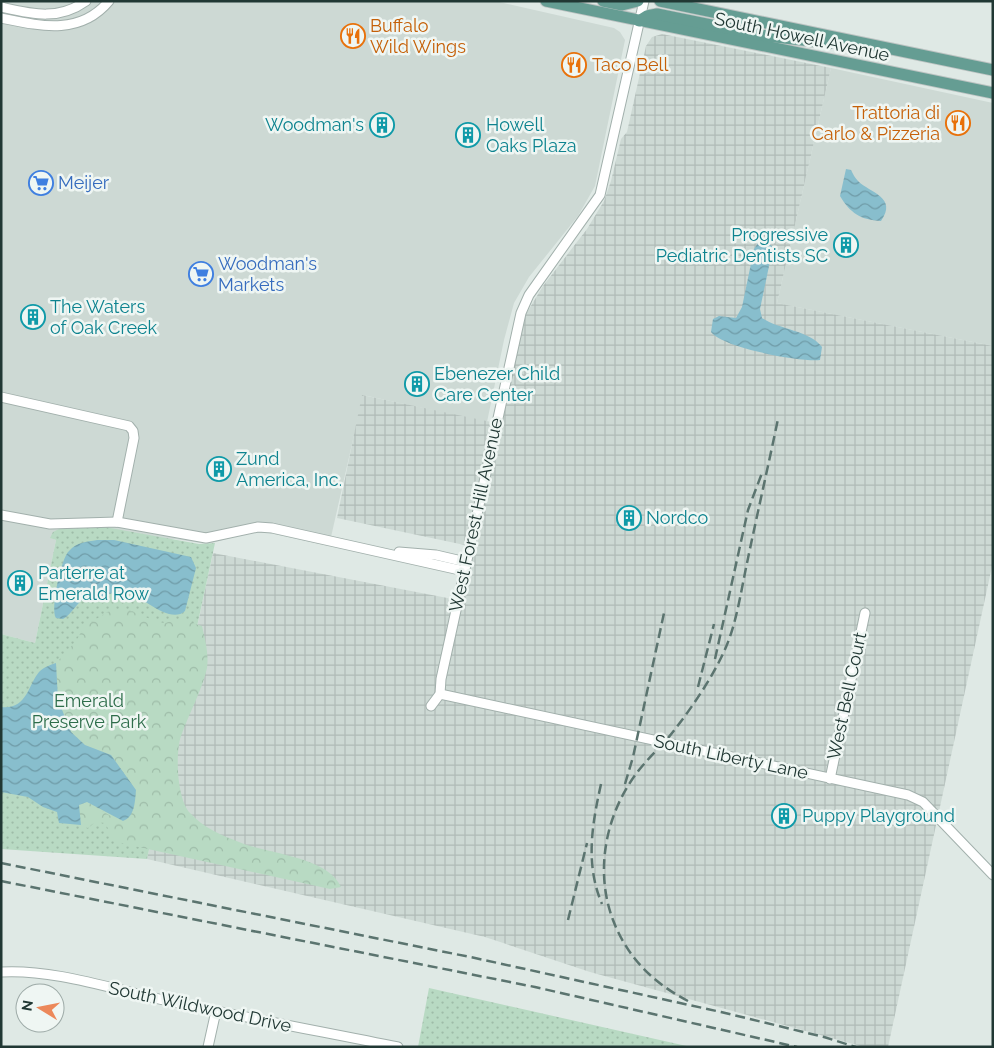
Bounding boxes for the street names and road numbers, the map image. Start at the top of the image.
street label: South Howell Avenue [713,8,892,65]
street label: West Forest Hill Avenue [445,416,506,614]
street label: West Bell Court [823,630,870,762]
street label: South Liberty Lane [652,730,811,783]
street label: South Wildwood Drive [107,977,294,1036]

